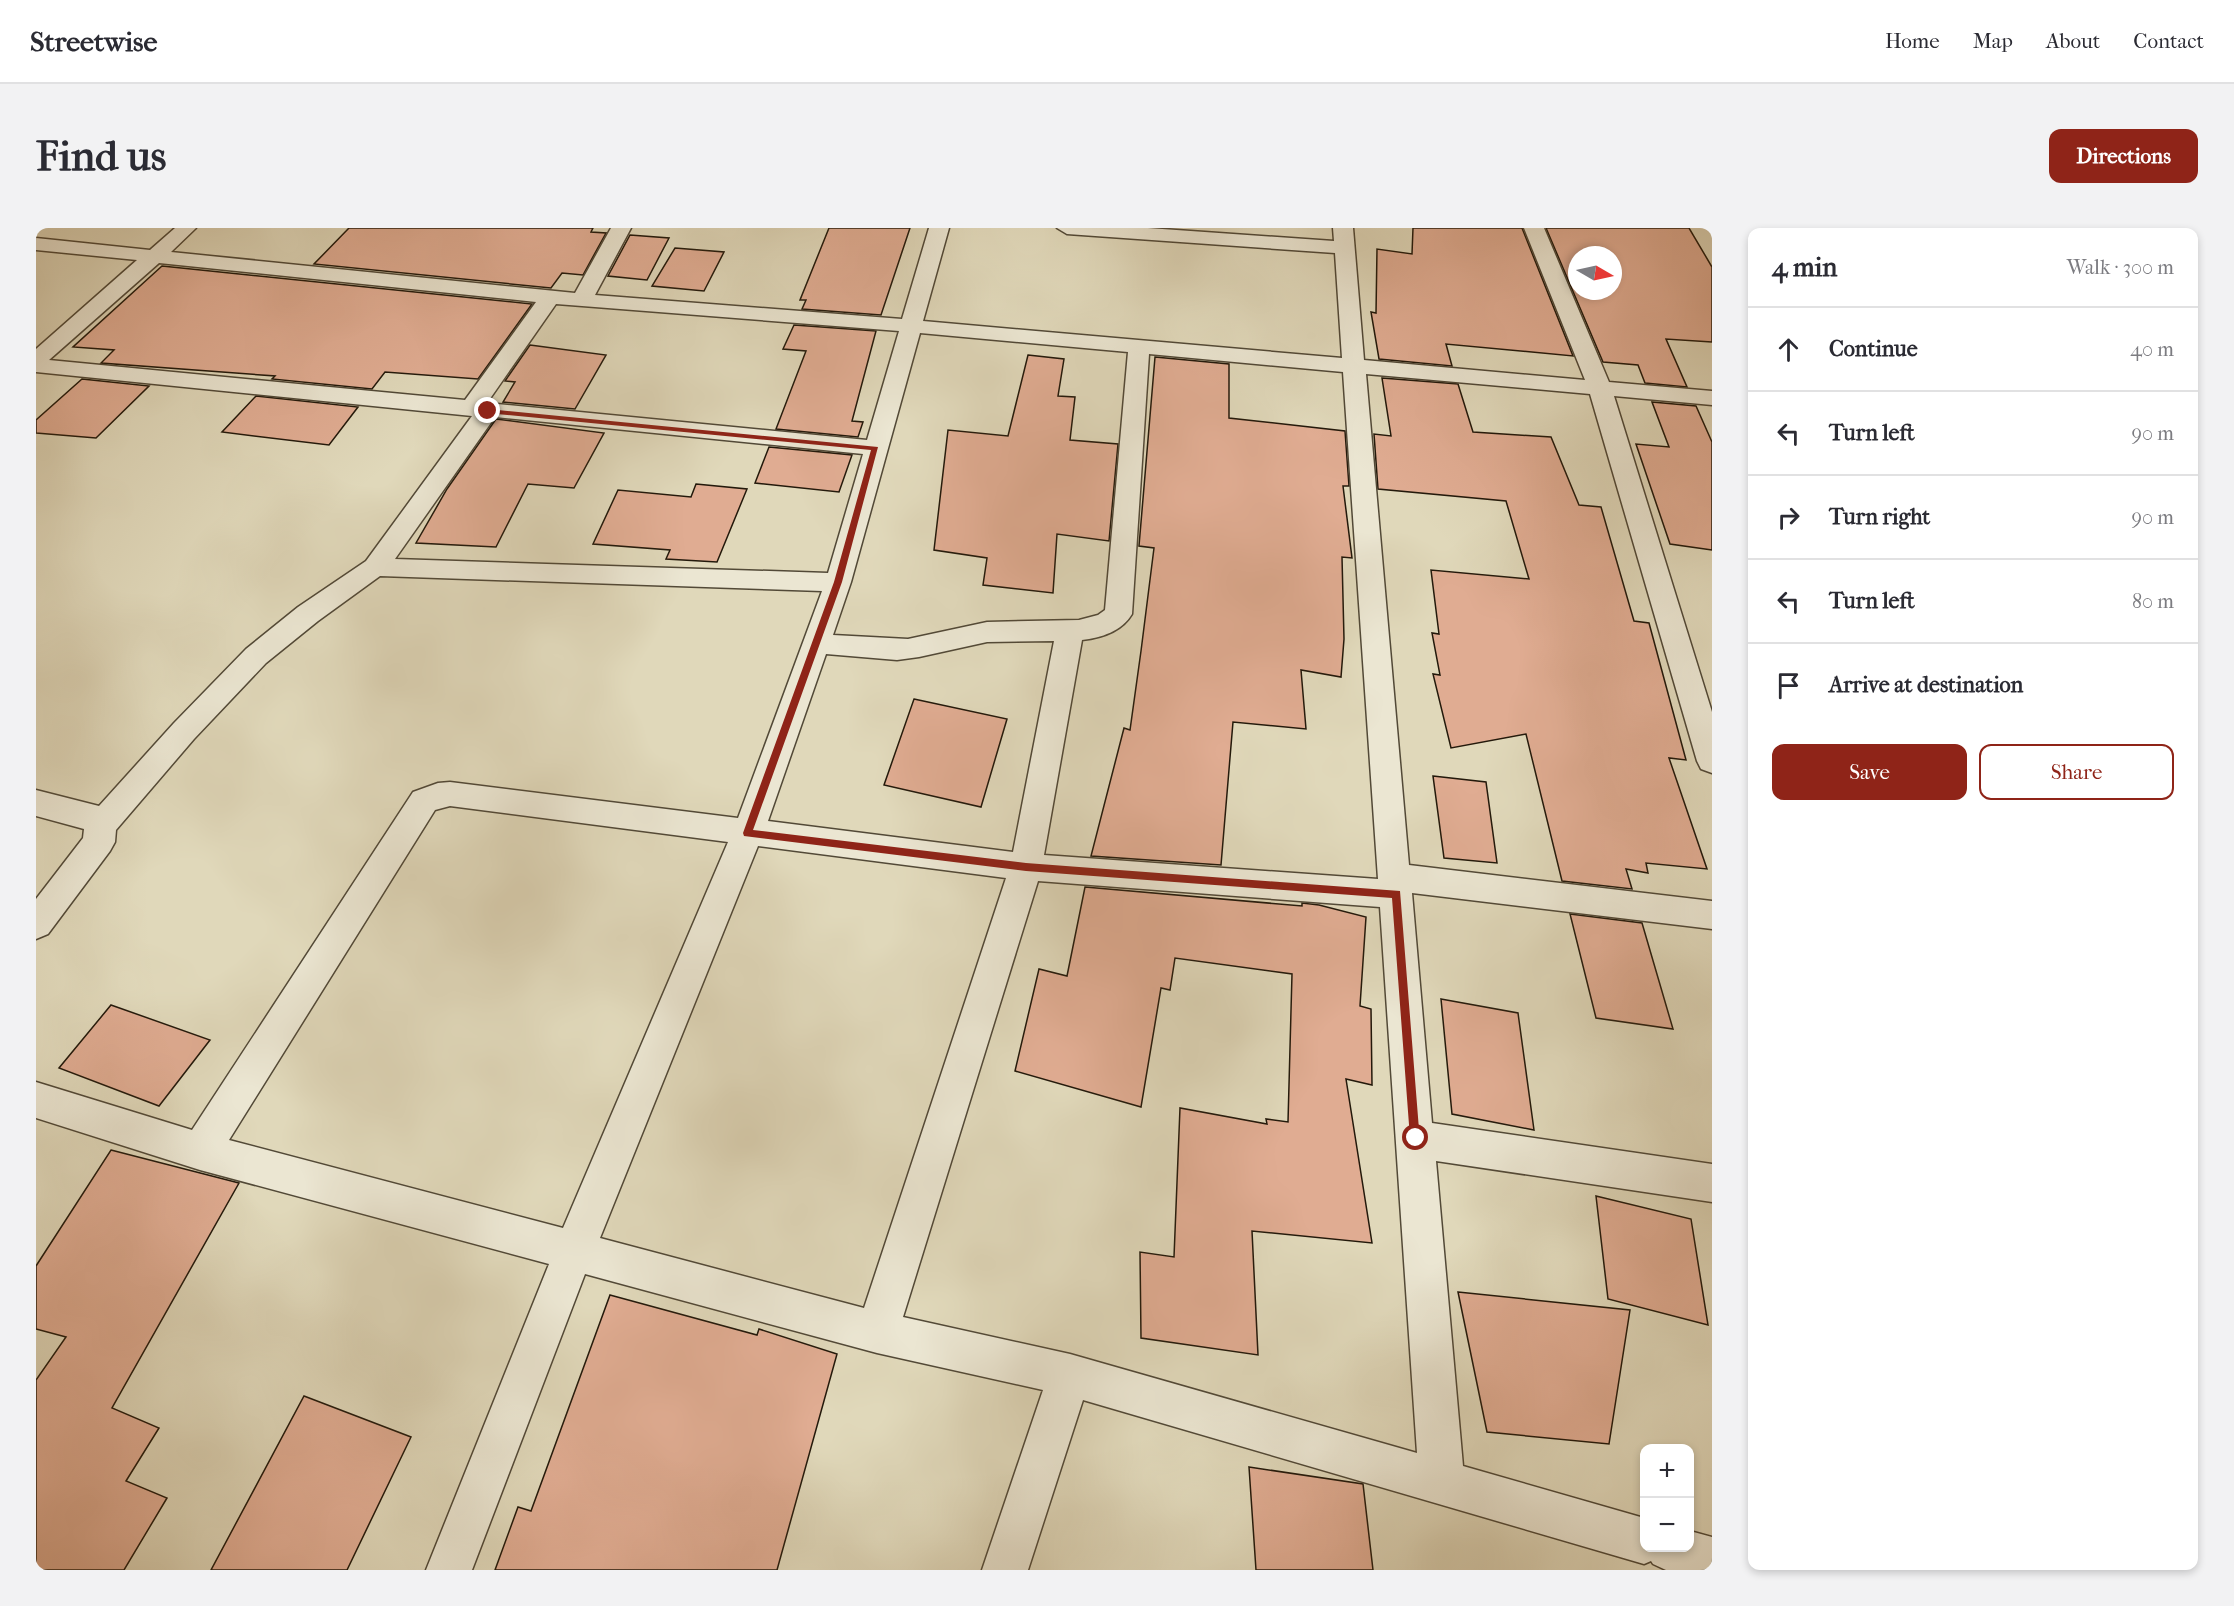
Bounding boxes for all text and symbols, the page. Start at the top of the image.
text: Streetwise [30,25,157,58]
text: Home [1885,29,1940,53]
text: Map [1973,29,2013,53]
text: About [2046,29,2100,53]
text: Contact [2133,29,2204,53]
button: Directions [2049,129,2198,183]
text: Find us [36,132,166,181]
north arrow [1568,246,1622,300]
text: 4 min [1772,252,1837,283]
text: Walk · 300 m [2067,256,2174,279]
icon: ahead [1772,333,1805,366]
text: Continue [1829,336,1918,362]
text: 40 m [2130,338,2174,361]
route end [474,397,500,423]
icon: left [1772,417,1805,450]
text: Turn left [1829,420,1915,446]
text: 90 m [2132,422,2174,445]
icon: right [1772,501,1805,534]
text: Turn right [1829,504,1930,530]
text: 90 m [2132,506,2174,529]
icon: left [1772,585,1805,618]
text: Turn left [1829,588,1915,614]
text: 80 m [2132,590,2174,613]
icon: arrive [1772,669,1805,702]
text: Arrive at destination [1829,672,2023,698]
button: Save [1772,744,1967,800]
button: Share [1979,744,2174,800]
route start [1402,1124,1428,1150]
map controls [1640,1444,1694,1552]
button: + [1640,1444,1694,1498]
button: − [1640,1498,1694,1552]

